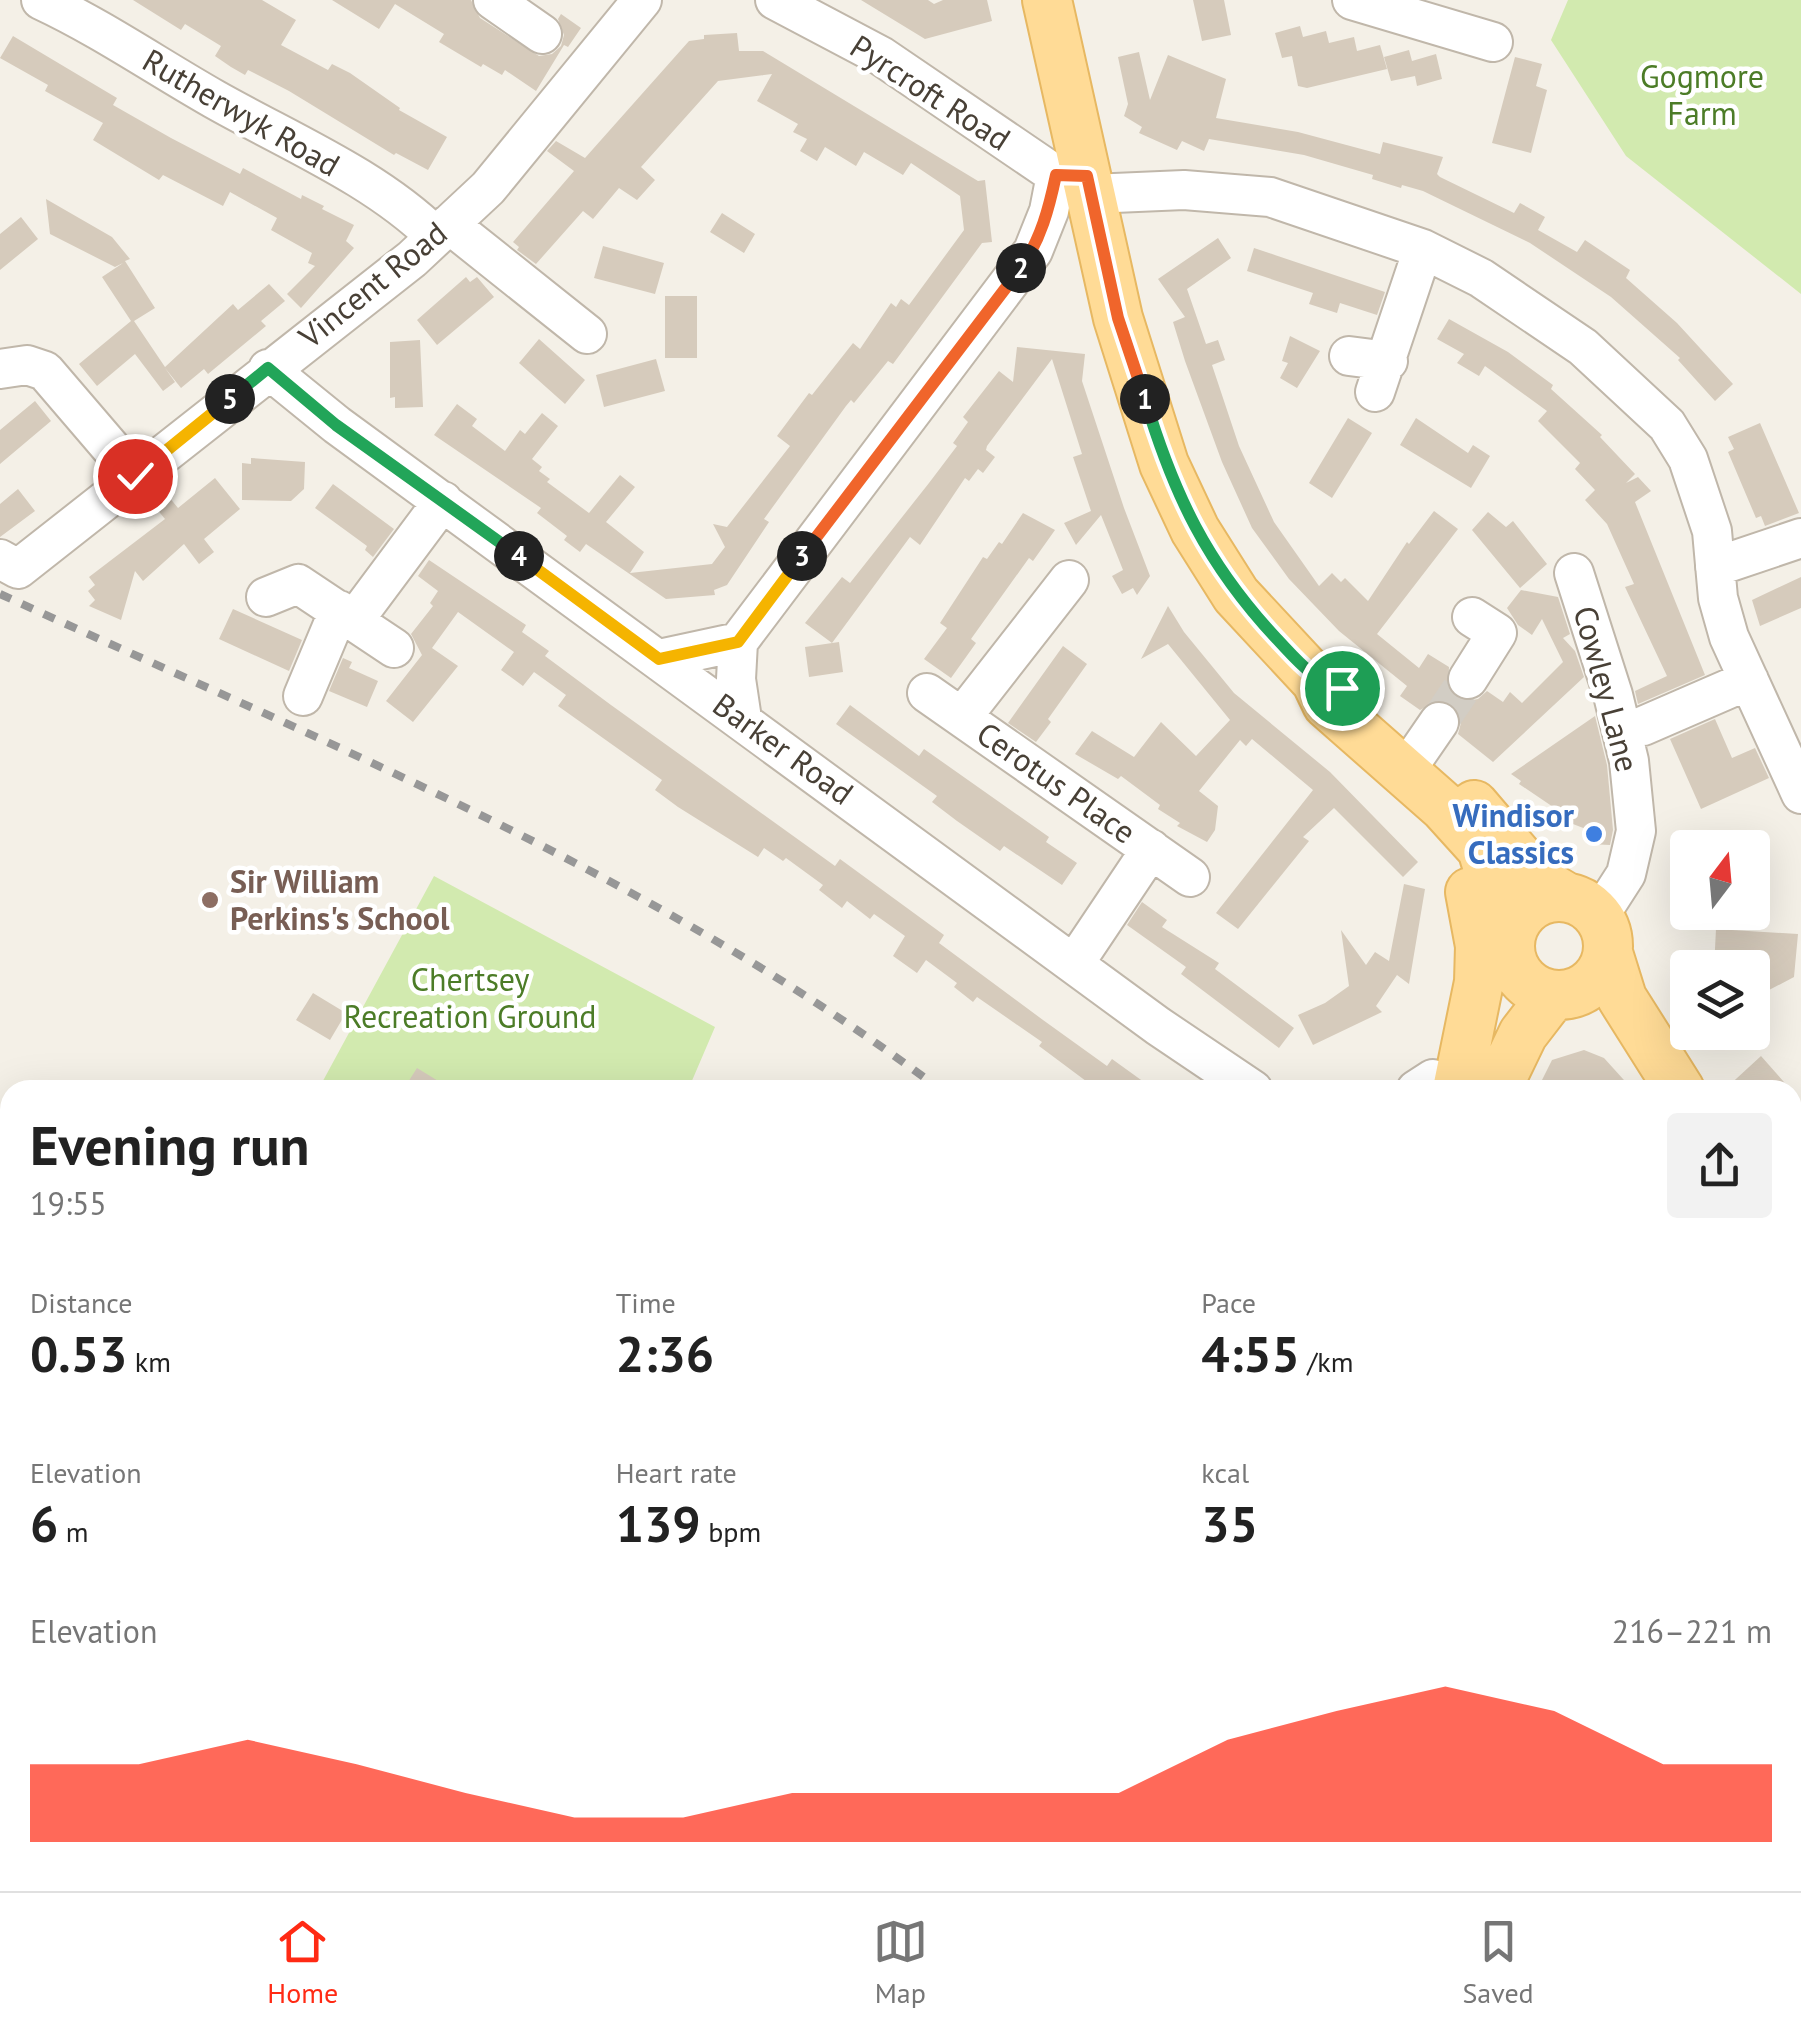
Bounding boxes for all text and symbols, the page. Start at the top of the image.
street label: Pyrcroft Road [843,25,1019,159]
street label: Rutherwyk Road [135,39,348,186]
park label: Gogmore Farm [1640,55,1764,134]
street label: Vincent Road [289,212,455,357]
pin: 2 [996,243,1046,293]
text: 2 [1013,249,1029,286]
pin: 5 [205,374,255,424]
pin: 1 [1120,374,1170,424]
text: 5 [222,380,238,417]
text: 1 [1137,380,1153,417]
pin [93,434,178,519]
icon: check [108,449,163,504]
pin: 4 [494,531,544,581]
pin: 3 [777,531,827,581]
text: 4 [511,537,527,574]
text: 3 [794,537,810,574]
street label: Cowley Lane [1565,601,1649,776]
pin [1300,646,1385,731]
icon: arrive [1315,661,1370,716]
street label: Barker Road [705,683,862,813]
street label: Cerotus Place [969,712,1144,852]
place label: Windisor Classics [1453,794,1575,873]
marker: Windisor Classics [1583,823,1605,845]
north arrow [1670,830,1770,930]
map controls [1670,830,1770,1050]
place label: Sir William Perkins's School [230,860,450,939]
marker: Sir William Perkins's School [199,889,221,911]
button: layers [1670,950,1770,1050]
park label: Chertsey Recreation Ground [343,958,597,1037]
text: Evening run [30,1109,310,1180]
button: share [1667,1113,1772,1218]
text: 19:55 [30,1182,107,1224]
text: Distance [30,1284,133,1321]
text: Time [616,1284,676,1321]
text: Pace [1201,1284,1256,1321]
text: 0.53 [30,1321,127,1386]
text: 2:36 [616,1321,714,1386]
text: 4:55 [1201,1321,1300,1386]
text: km [127,1343,171,1380]
text: /km [1300,1343,1353,1380]
text: Elevation [30,1454,142,1491]
text: Heart rate [616,1454,737,1491]
text: kcal [1201,1454,1249,1491]
text: 6 [30,1491,58,1556]
text: 139 [616,1491,701,1556]
text: 35 [1201,1491,1258,1556]
text: m [58,1513,89,1550]
text: bpm [701,1513,761,1550]
text: Elevation [30,1610,157,1652]
text: 216–221 m [1612,1610,1772,1652]
tab: Home [267,1914,338,2011]
tab: Map [873,1914,928,2011]
tab: Saved [1462,1914,1534,2011]

